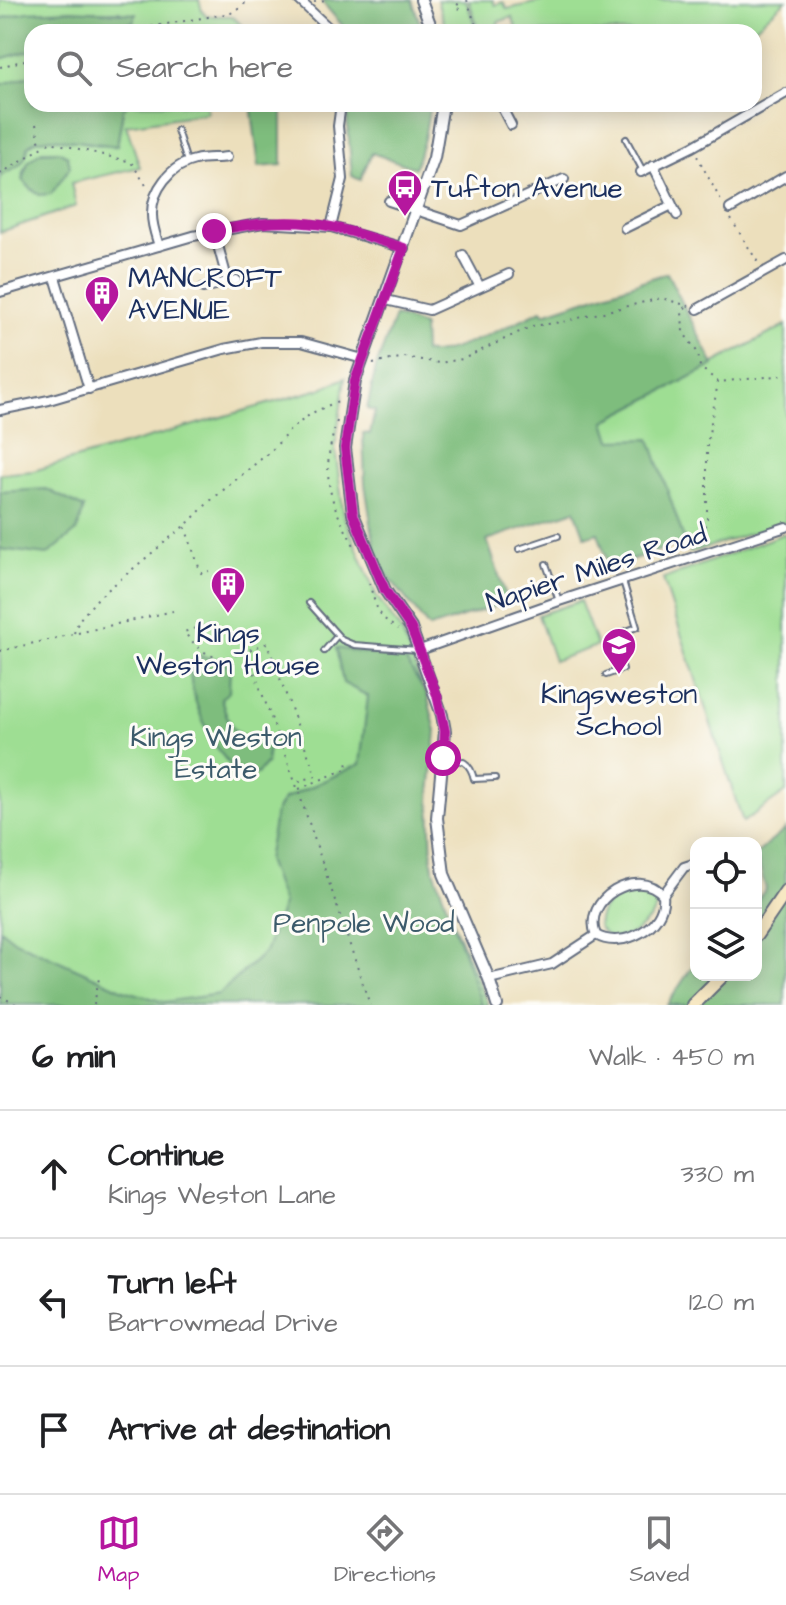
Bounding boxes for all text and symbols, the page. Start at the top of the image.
search box [24,24,762,112]
icon: search [52,46,96,90]
text: Search here [116,47,293,89]
bus stop icon: Tufton Avenue [386,168,424,218]
place label: Tufton Avenue [431,169,623,208]
route end [196,213,232,249]
place label: MANCROFT AVENUE [128,259,283,330]
building icon: MANCROFT AVENUE [83,274,121,324]
street label: Napier Miles Road [481,514,712,623]
building icon: Kings Weston House [209,565,247,615]
place label: Kings Weston House [136,614,320,685]
school or university icon: Kingsweston School [600,626,638,676]
place label: Kingsweston School [541,675,697,746]
park label: Kings Weston Estate [130,718,302,789]
route start [425,740,461,776]
map controls [690,837,762,981]
button: locate [690,837,762,909]
park label: Penpole Wood [273,904,455,943]
button: layers [690,909,762,981]
text: 6 min [32,1033,116,1081]
text: Walk · 450 m [589,1039,754,1075]
text: Continue [108,1135,224,1177]
icon: ahead [32,1152,76,1196]
text: 330 m [680,1156,754,1192]
text: Kings Weston Lane [108,1177,336,1213]
text: Turn left [108,1263,236,1305]
icon: left [32,1280,76,1324]
text: 120 m [689,1284,754,1320]
text: Barrowmead Drive [108,1305,338,1341]
icon: arrive [32,1408,76,1452]
text: Arrive at destination [108,1409,390,1451]
tab: Map [97,1511,141,1590]
tab: Directions [334,1511,436,1590]
tab: Saved [629,1511,689,1590]

